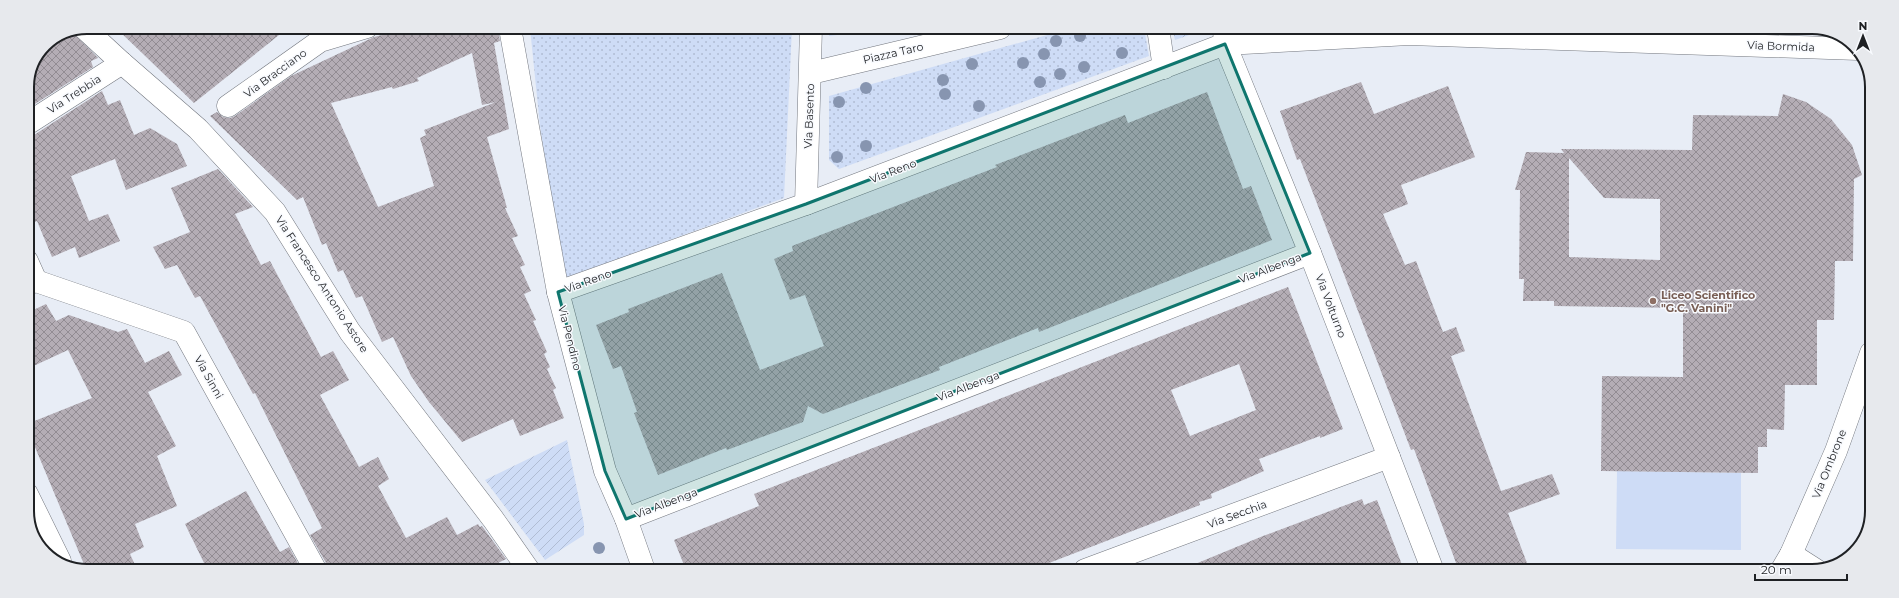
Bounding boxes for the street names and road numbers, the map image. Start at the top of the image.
street label: Via Bormida [1747,38,1815,54]
street label: Piazza Taro [861,39,925,67]
street label: Via Bracciano [241,45,309,101]
street label: Via Trebbia [44,71,104,117]
street label: Via Basento [801,83,817,149]
street label: Via Reno [868,156,918,186]
street label: Via Francesco Antonio Astore [272,213,372,355]
street label: Via Albenga [1237,250,1303,286]
street label: Via Reno [563,266,613,296]
street label: Via Volturno [1312,272,1350,340]
street label: Via Pendino [555,304,585,372]
street label: Via Sinni [191,353,227,401]
street label: Via Albenga [935,368,1001,404]
street label: Via Ombrone [1809,427,1849,501]
street label: Via Albenga [633,485,699,521]
street label: Via Secchia [1205,497,1269,531]

